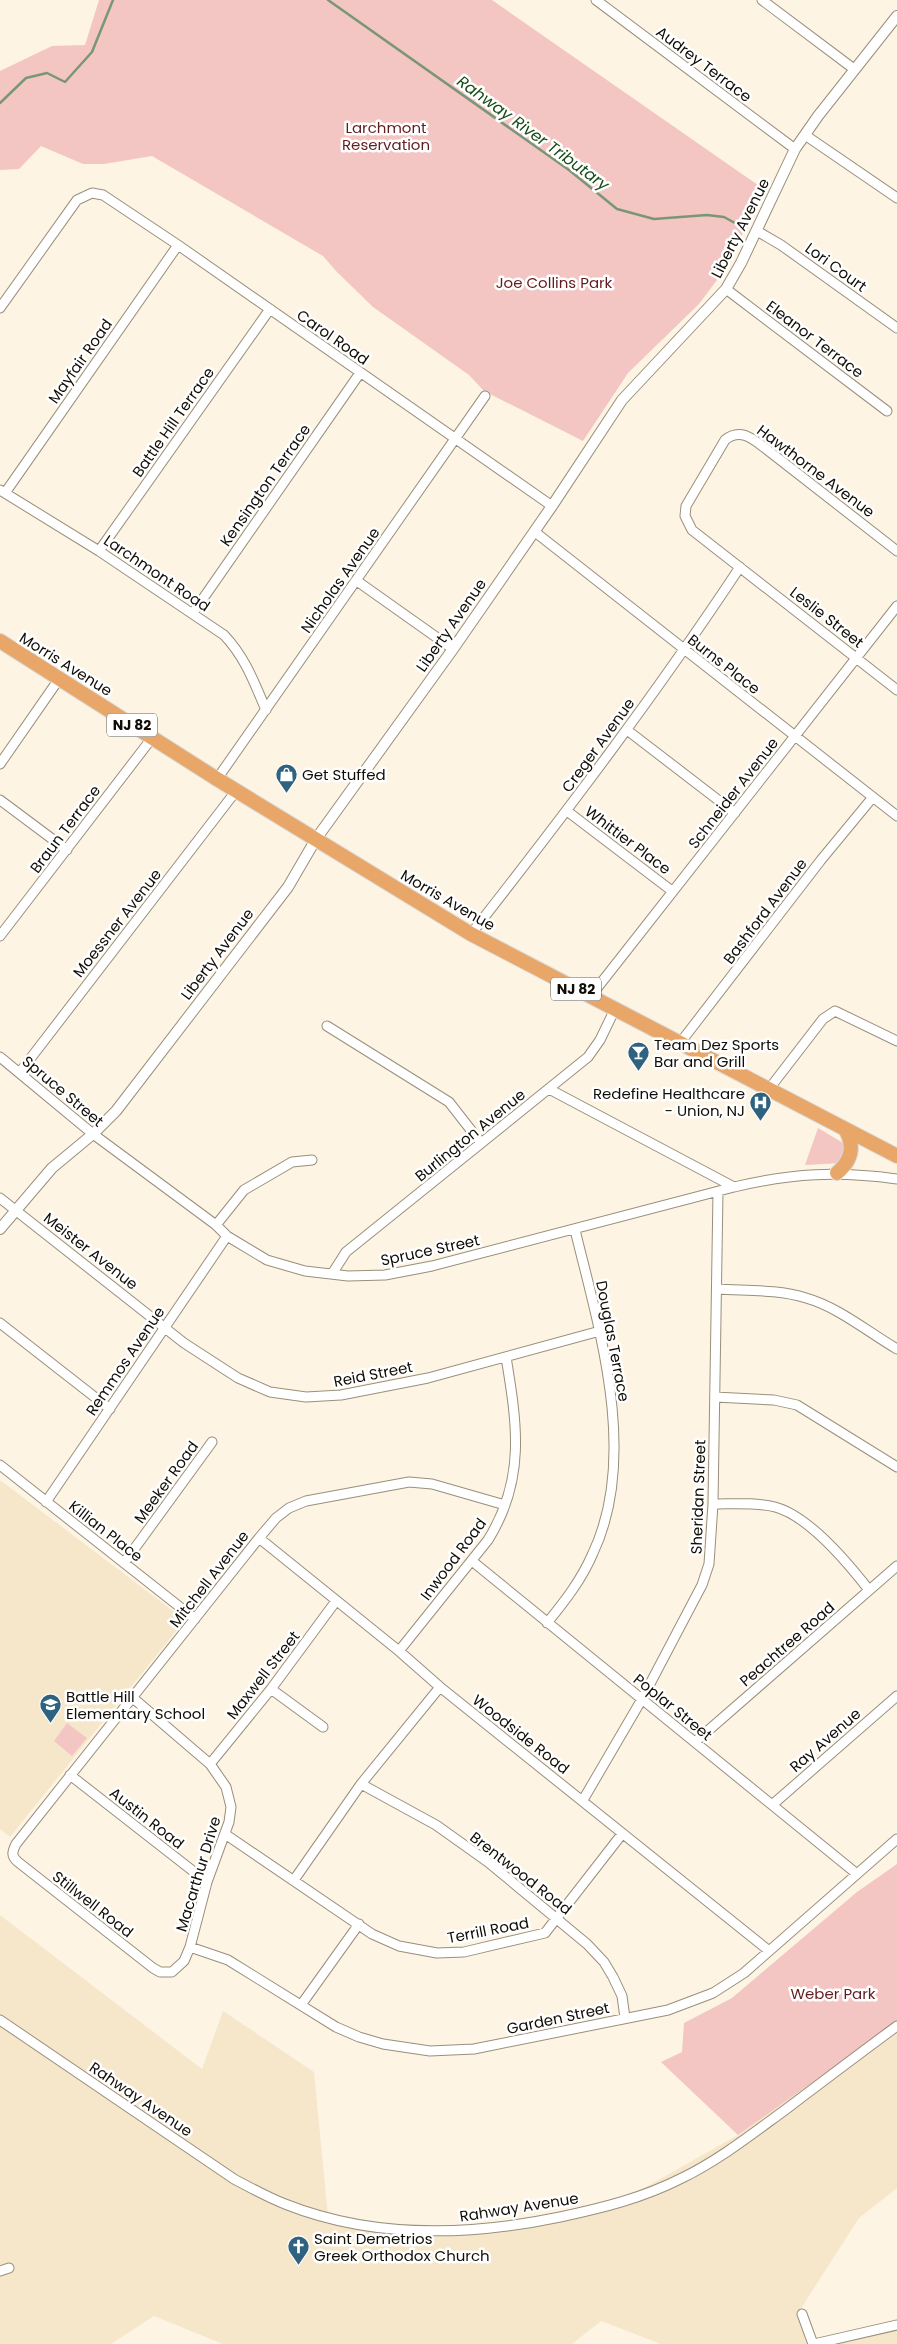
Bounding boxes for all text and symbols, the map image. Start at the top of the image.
street label: Audrey Terrace [652,21,756,107]
water label: Rahway River Tributary [452,70,615,197]
park label: Larchmont Reservation [342,117,430,155]
street label: Liberty Avenue [706,174,774,282]
street label: Lori Court [801,238,871,296]
park label: Joe Collins Park [496,272,613,293]
street label: Eleanor Terrace [762,295,868,383]
street label: Carol Road [293,304,373,370]
street label: Mayfair Road [43,314,117,408]
street label: Battle Hill Terrace [127,363,219,481]
street label: Kensington Terrace [215,420,315,550]
street label: Hawthorne Avenue [753,420,879,522]
street label: Nicholas Avenue [296,523,384,637]
street label: Larchmont Road [100,530,214,616]
street label: Liberty Avenue [411,574,491,676]
street label: Leslie Street [786,582,868,652]
street label: Morris Avenue [16,627,116,701]
street label: Burns Place [683,629,765,699]
street label: Creger Avenue [557,694,639,796]
road number: NJ 82 [107,714,157,736]
street label: Schneider Avenue [683,733,783,853]
shop icon: Get Stuffed [274,762,298,793]
place label: Get Stuffed [302,764,386,785]
street label: Braun Terrace [25,781,105,877]
street label: Whittier Place [581,801,675,879]
street label: Bashford Avenue [718,854,812,968]
street label: Moessner Avenue [68,864,166,982]
street label: Morris Avenue [397,865,499,935]
street label: Liberty Avenue [176,904,258,1004]
road number: NJ 82 [551,978,601,1001]
place label: Team Dez Sports Bar and Grill [654,1034,779,1072]
bar icon: Team Dez Sports Bar and Grill [626,1041,650,1072]
street label: Spruce Street [18,1051,108,1131]
place label: Redefine Healthcare - Union, NJ [593,1083,745,1121]
street label: Burlington Avenue [410,1084,530,1186]
hospital icon: Redefine Healthcare - Union, NJ [749,1090,773,1121]
street label: Meister Avenue [39,1208,143,1294]
street label: Spruce Street [379,1229,481,1271]
street label: Douglas Terrace [591,1279,635,1403]
street label: Remmos Avenue [81,1302,169,1420]
street label: Reid Street [332,1356,414,1392]
street label: Meeker Road [129,1437,203,1527]
street label: Sheridan Street [686,1439,710,1555]
street label: Killian Place [65,1496,147,1566]
street label: Inwood Road [415,1514,491,1604]
street label: Mitchell Avenue [164,1526,254,1632]
street label: Peachtree Road [735,1597,839,1691]
street label: Maxwell Street [222,1626,304,1724]
street label: Poplar Street [629,1669,717,1745]
place label: Battle Hill Elementary School [66,1686,205,1724]
street label: Woodside Road [468,1689,574,1779]
school or university icon: Battle Hill Elementary School [38,1693,62,1724]
street label: Ray Avenue [785,1703,865,1777]
street label: Austin Road [105,1782,189,1854]
street label: Macarthur Drive [170,1814,226,1934]
street label: Brentwood Road [466,1827,576,1919]
street label: Stillwell Road [48,1866,138,1942]
street label: Terrill Road [445,1912,531,1948]
park label: Weber Park [790,1983,876,2004]
street label: Garden Street [505,1997,611,2039]
street label: Rahway Avenue [85,2057,197,2141]
street label: Rahway Avenue [458,2187,580,2227]
place label: Saint Demetrios Greek Orthodox Church [314,2228,490,2266]
church icon: Saint Demetrios Greek Orthodox Church [286,2235,310,2266]

